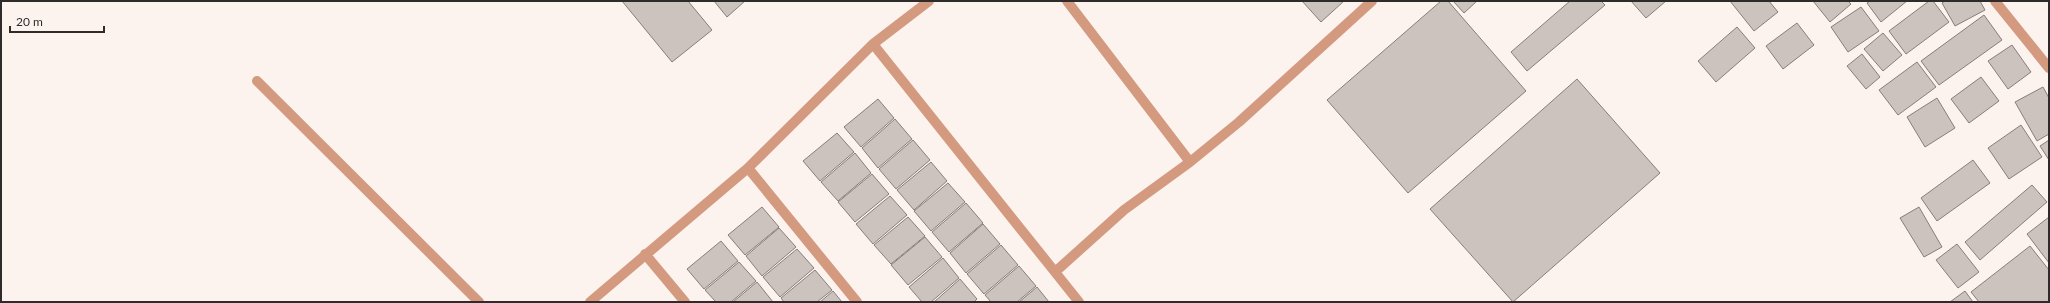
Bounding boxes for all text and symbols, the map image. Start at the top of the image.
scale bar [10,8,104,34]
text: 20 m [16,14,43,29]

